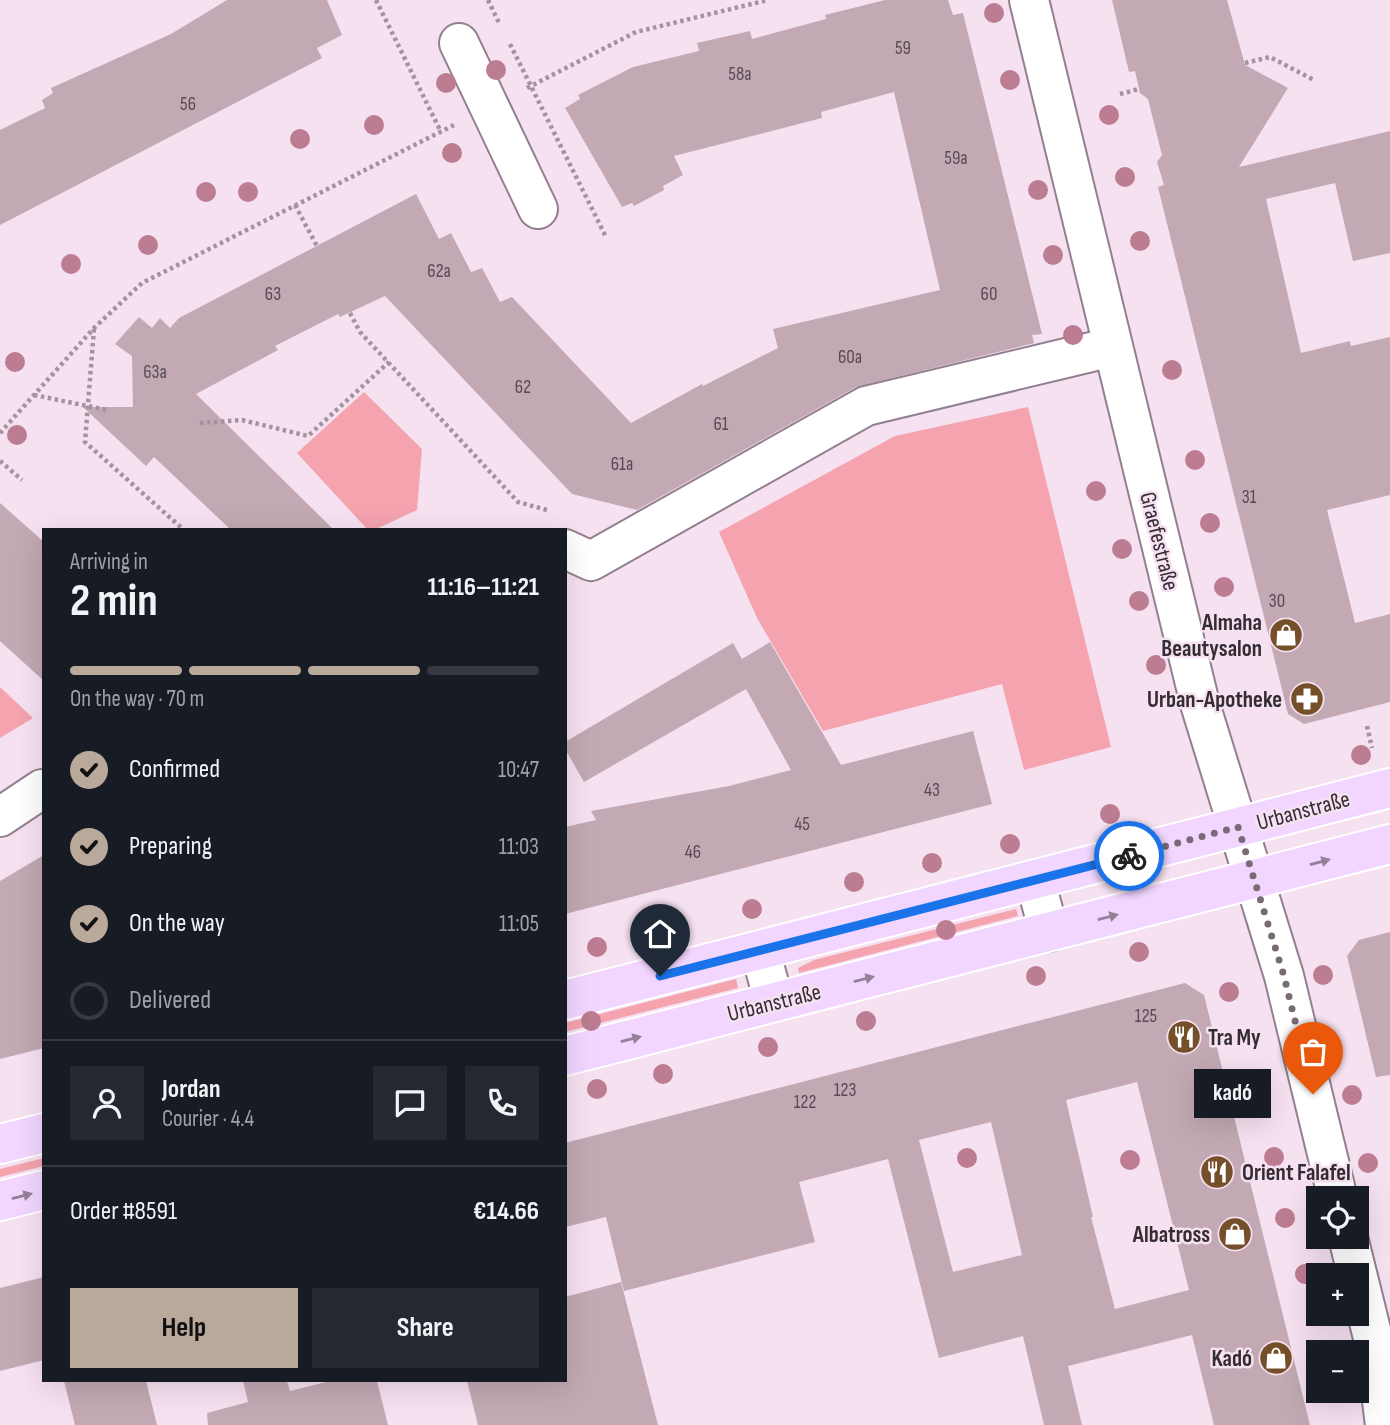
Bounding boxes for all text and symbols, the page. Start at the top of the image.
house number: 59 [895,37,911,60]
house number: 58a [728,63,752,86]
house number: 56 [180,93,196,116]
house number: 59a [944,147,968,170]
house number: 62a [427,260,451,283]
house number: 63 [265,283,281,306]
house number: 60 [981,283,997,306]
house number: 60a [838,346,862,369]
house number: 63a [143,361,167,384]
house number: 62 [515,376,531,399]
house number: 61 [714,413,729,436]
house number: 61a [611,453,633,476]
house number: 31 [1242,486,1257,509]
street label: Graefestraße [1133,489,1185,593]
text: Arriving in [70,548,148,576]
text: 11:16–11:21 [428,572,539,603]
text: 2 min [70,574,158,629]
house number: 30 [1269,590,1285,613]
place label: Almaha Beautysalon [1161,609,1262,663]
shop icon: Almaha Beautysalon [1267,616,1305,654]
pharmacy icon: Urban-Apotheke [1288,680,1326,718]
text: On the way · 70 m [70,685,204,713]
place label: Urban-Apotheke [1147,686,1282,714]
icon: check [70,751,108,789]
text: Confirmed [129,754,220,785]
text: 10:47 [498,756,539,784]
house number: 43 [924,779,940,802]
street label: Urbanstraße [1254,785,1353,837]
house number: 45 [794,813,810,836]
courier [1094,821,1164,891]
icon: check [70,828,108,866]
text: Preparing [129,831,212,862]
text: 11:03 [499,833,539,861]
icon: bike [1110,837,1148,875]
house number: 46 [685,841,701,864]
one-way arrow [1309,856,1331,867]
pin [630,904,690,976]
icon: check [70,905,108,943]
text: On the way [129,908,225,939]
text: 11:05 [499,910,539,938]
one-way arrow [1097,911,1119,922]
icon: home [641,915,679,953]
one-way arrow [853,973,875,984]
street label: Urbanstraße [725,978,824,1028]
text: Delivered [129,985,211,1016]
house number: 125 [1135,1005,1157,1028]
restaurant icon: Tra My [1165,1018,1203,1056]
pin [1283,1022,1343,1094]
place label: Tra My [1208,1024,1261,1052]
one-way arrow [620,1033,642,1044]
icon: bag [1294,1033,1332,1071]
button: person [70,1066,144,1140]
button: chat [373,1066,447,1140]
button: phone [465,1066,539,1140]
callout: kadó [1194,1070,1271,1118]
text: Jordan [162,1074,220,1105]
house number: 123 [834,1079,856,1102]
text: kadó [1213,1079,1252,1107]
house number: 122 [794,1091,816,1114]
text: Courier · 4.4 [162,1105,254,1133]
restaurant icon: Orient Falafel [1198,1153,1236,1191]
place label: Orient Falafel [1242,1159,1351,1187]
map controls [1306,1186,1369,1403]
button: locate [1306,1186,1369,1249]
one-way arrow [11,1190,33,1201]
text: Order #8591 [70,1196,177,1227]
text: €14.66 [473,1196,539,1227]
shop icon: Albatross [1216,1215,1254,1253]
place label: Albatross [1132,1221,1210,1249]
button: + [1306,1263,1369,1326]
button: Help [70,1288,298,1368]
button: Share [312,1288,539,1368]
shop icon: Kadó [1257,1339,1295,1377]
button: − [1306,1340,1369,1403]
place label: Kadó [1211,1345,1252,1373]

